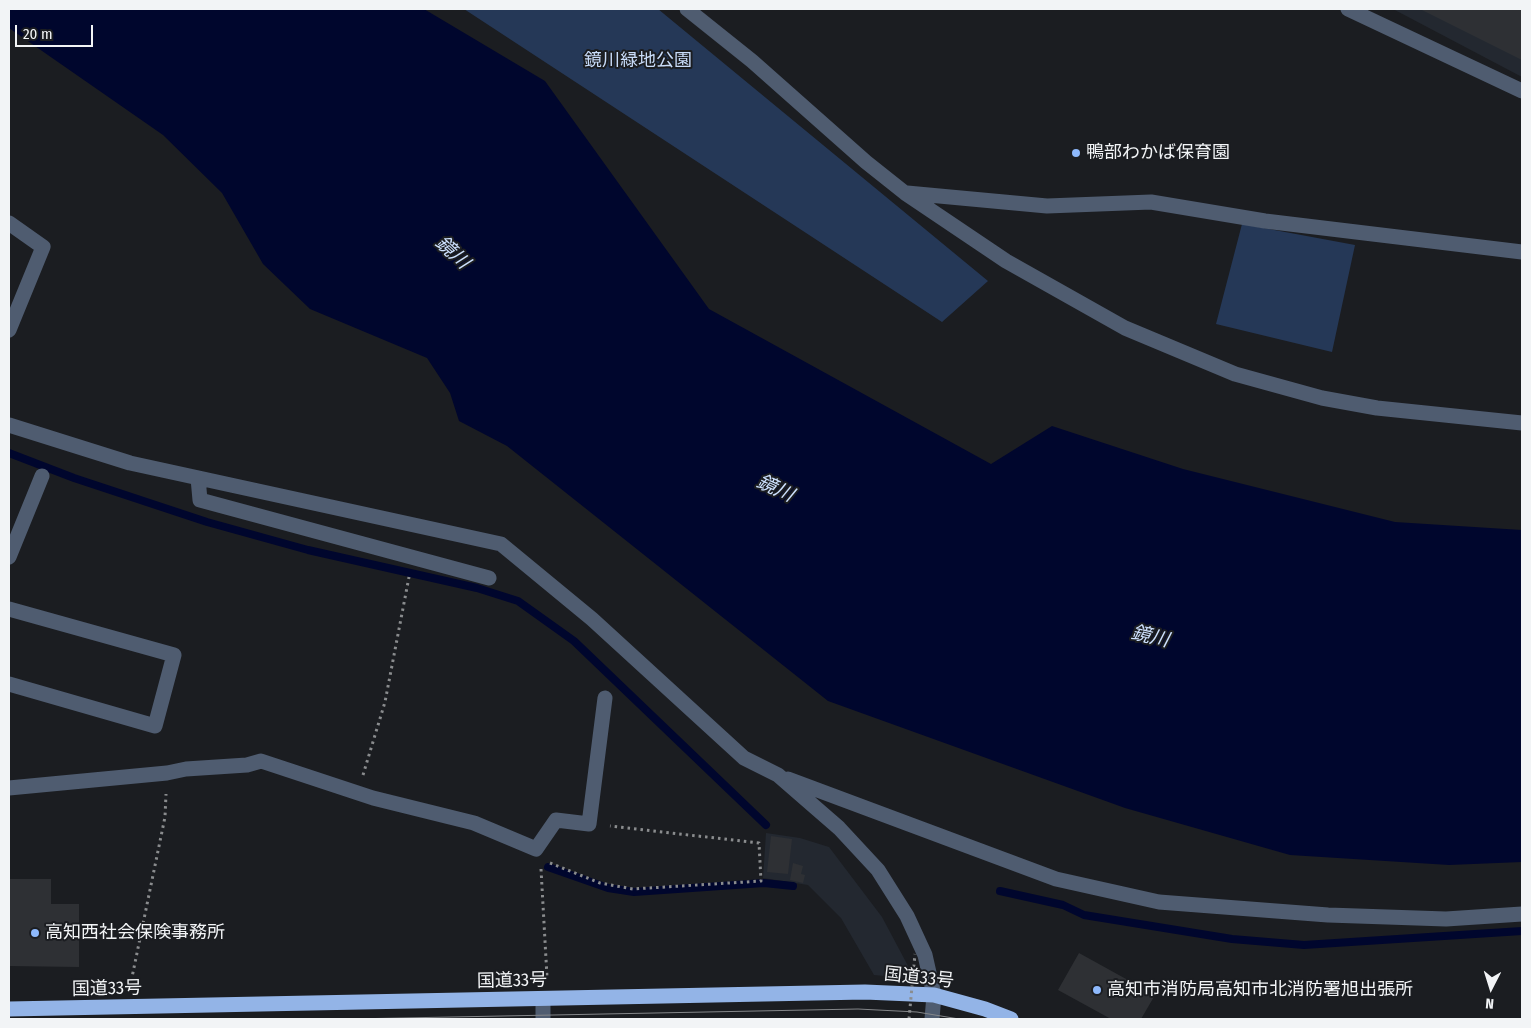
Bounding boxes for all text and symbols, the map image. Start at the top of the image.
scale bar [18,15,95,47]
text: 20 m [23,25,53,43]
park label: 鏡川緑地公園 [584,50,692,72]
place label: 鴨部わかば保育園 [1086,142,1230,164]
marker: 鴨部わかば保育園 [1070,147,1082,159]
water label: 鏡川 [430,232,474,274]
water label: 鏡川 [753,471,797,507]
water label: 鏡川 [1129,622,1171,652]
place label: 高知西社会保険事務所 [45,922,225,944]
marker: 高知西社会保険事務所 [29,927,41,939]
north arrow [1466,963,1516,1013]
street label: 国道33号 [883,964,955,992]
street label: 国道33号 [477,970,547,992]
street label: 国道33号 [72,978,142,1000]
place label: 高知市消防局高知市北消防署旭出張所 [1107,979,1413,1001]
marker: 高知市消防局高知市北消防署旭出張所 [1091,984,1103,996]
text: N [1485,995,1495,1012]

